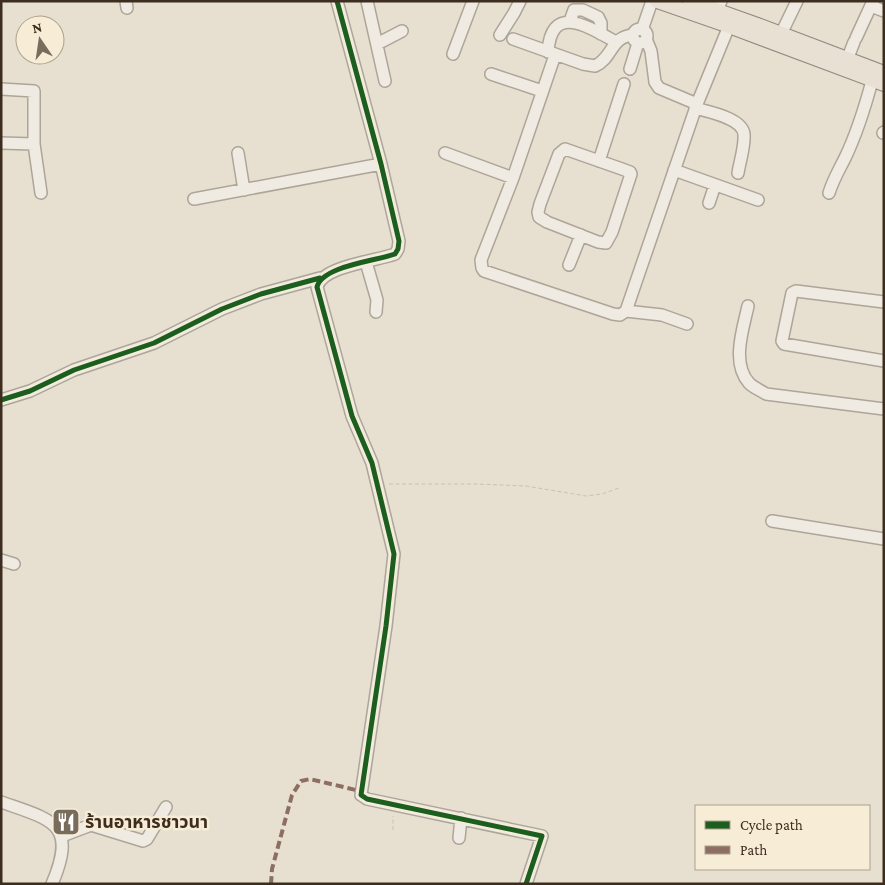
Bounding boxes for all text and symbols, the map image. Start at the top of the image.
north arrow [15,15,65,65]
text: N [31,18,44,36]
legend [695,805,870,870]
restaurant icon: ร้านอาหารชาวนา [51,807,81,837]
place label: ร้านอาหารชาวนา [85,812,208,832]
text: Cycle path [740,817,803,834]
text: Path [740,842,767,858]

